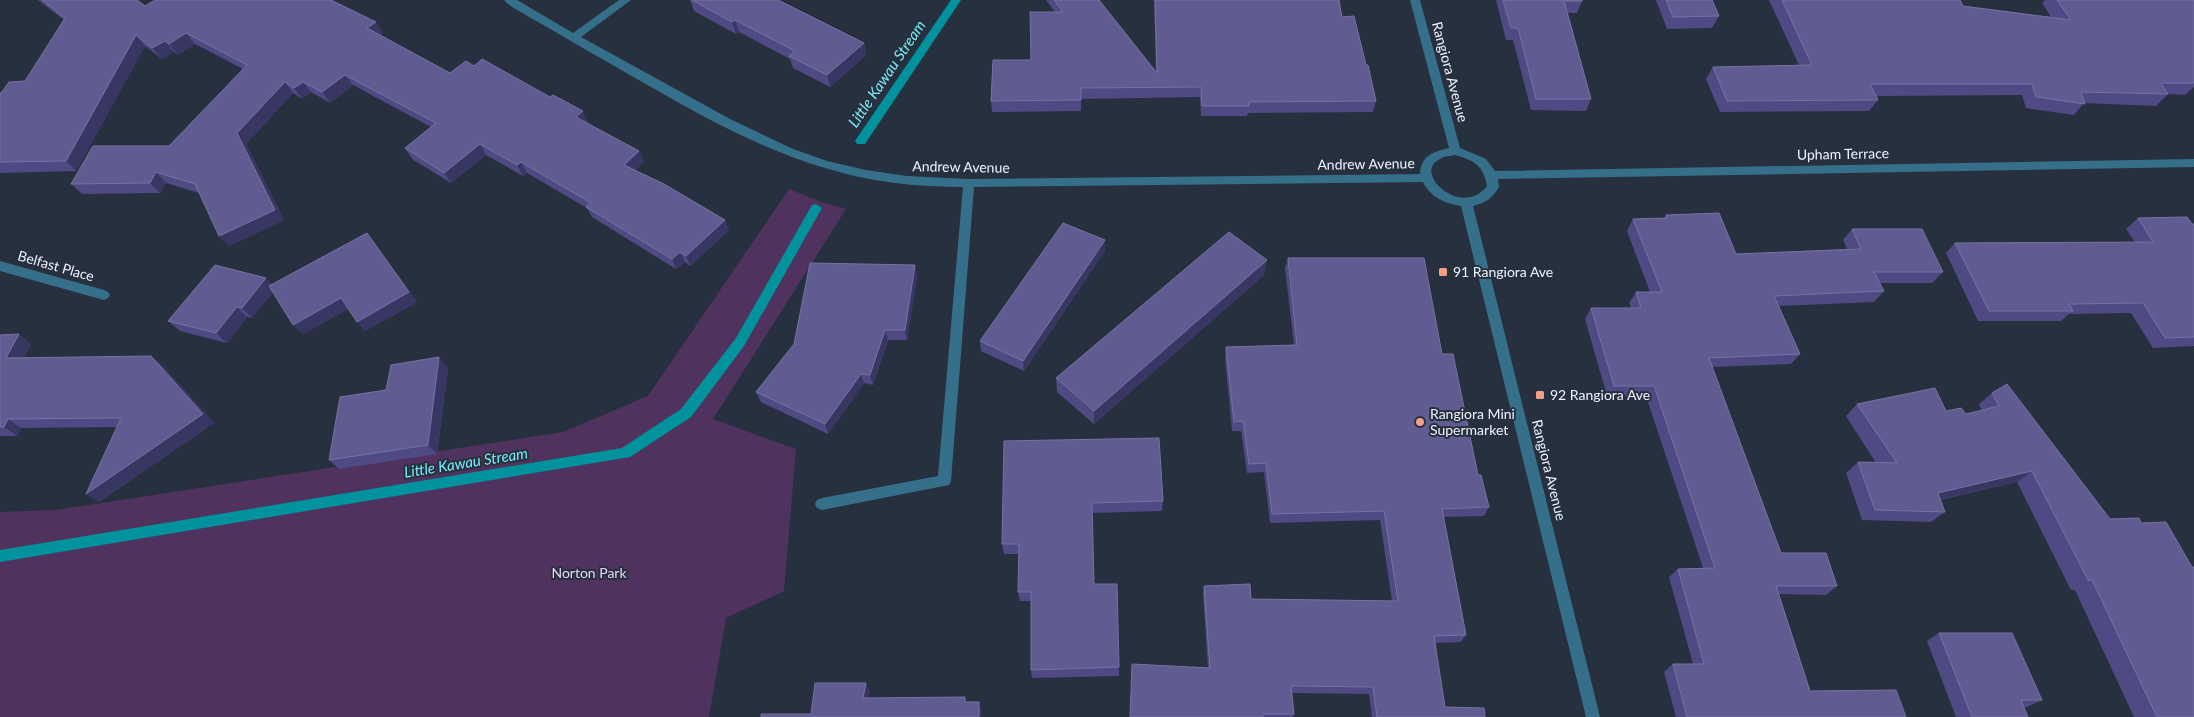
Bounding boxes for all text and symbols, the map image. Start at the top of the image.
water label: Little Kawau Stream [844,16,929,130]
street label: Rangiora Avenue [1429,20,1472,124]
street label: Upham Terrace [1797,144,1889,163]
street label: Andrew Avenue [1317,154,1415,173]
street label: Andrew Avenue [912,157,1010,176]
street label: Belfast Place [16,246,96,285]
place label: 91 Rangiora Ave [1453,263,1553,280]
marker: 91 Rangiora Ave [1437,266,1449,278]
place label: 92 Rangiora Ave [1550,386,1650,403]
marker: 92 Rangiora Ave [1534,389,1546,401]
place label: Rangiora Mini Supermarket [1430,405,1515,438]
marker: Rangiora Mini Supermarket [1414,416,1426,428]
street label: Rangiora Avenue [1529,418,1570,522]
water label: Little Kawau Stream [403,443,529,481]
park label: Norton Park [551,564,627,581]

